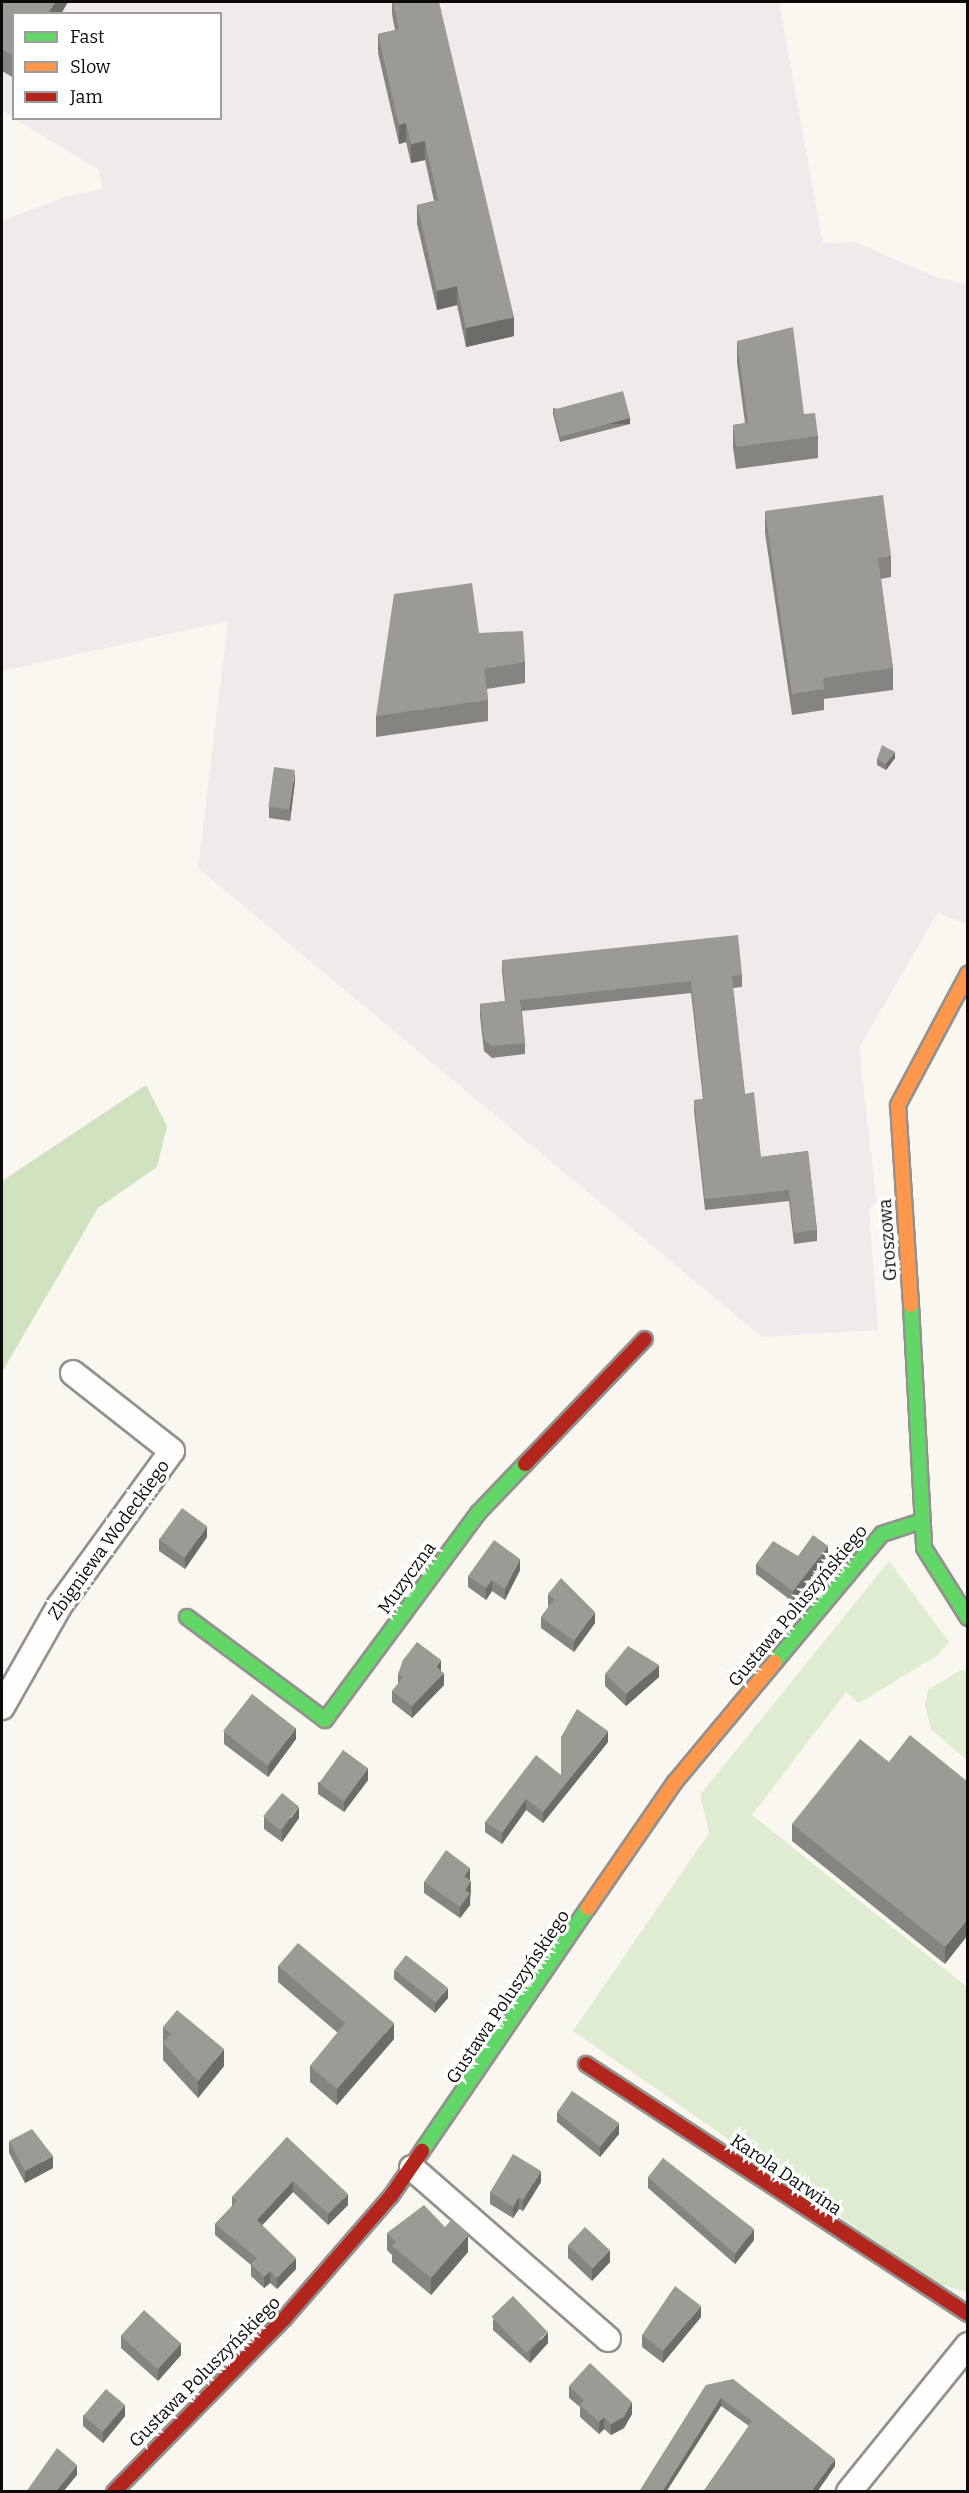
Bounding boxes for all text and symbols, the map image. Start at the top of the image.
legend [12,12,222,120]
text: Fast [70,26,105,48]
text: Slow [70,56,110,78]
text: Jam [70,86,103,108]
street label: Groszowa [874,1198,902,1282]
street label: Zbigniewa Wodeckiego [44,1456,174,1624]
street label: Gustawa Poluszyńskiego [724,1521,872,1691]
street label: Muzyczna [374,1538,440,1618]
street label: Gustawa Poluszyńskiego [442,1906,574,2088]
street label: Karola Darwina [726,2130,846,2220]
street label: Gustawa Poluszyńskiego [125,2292,285,2452]

